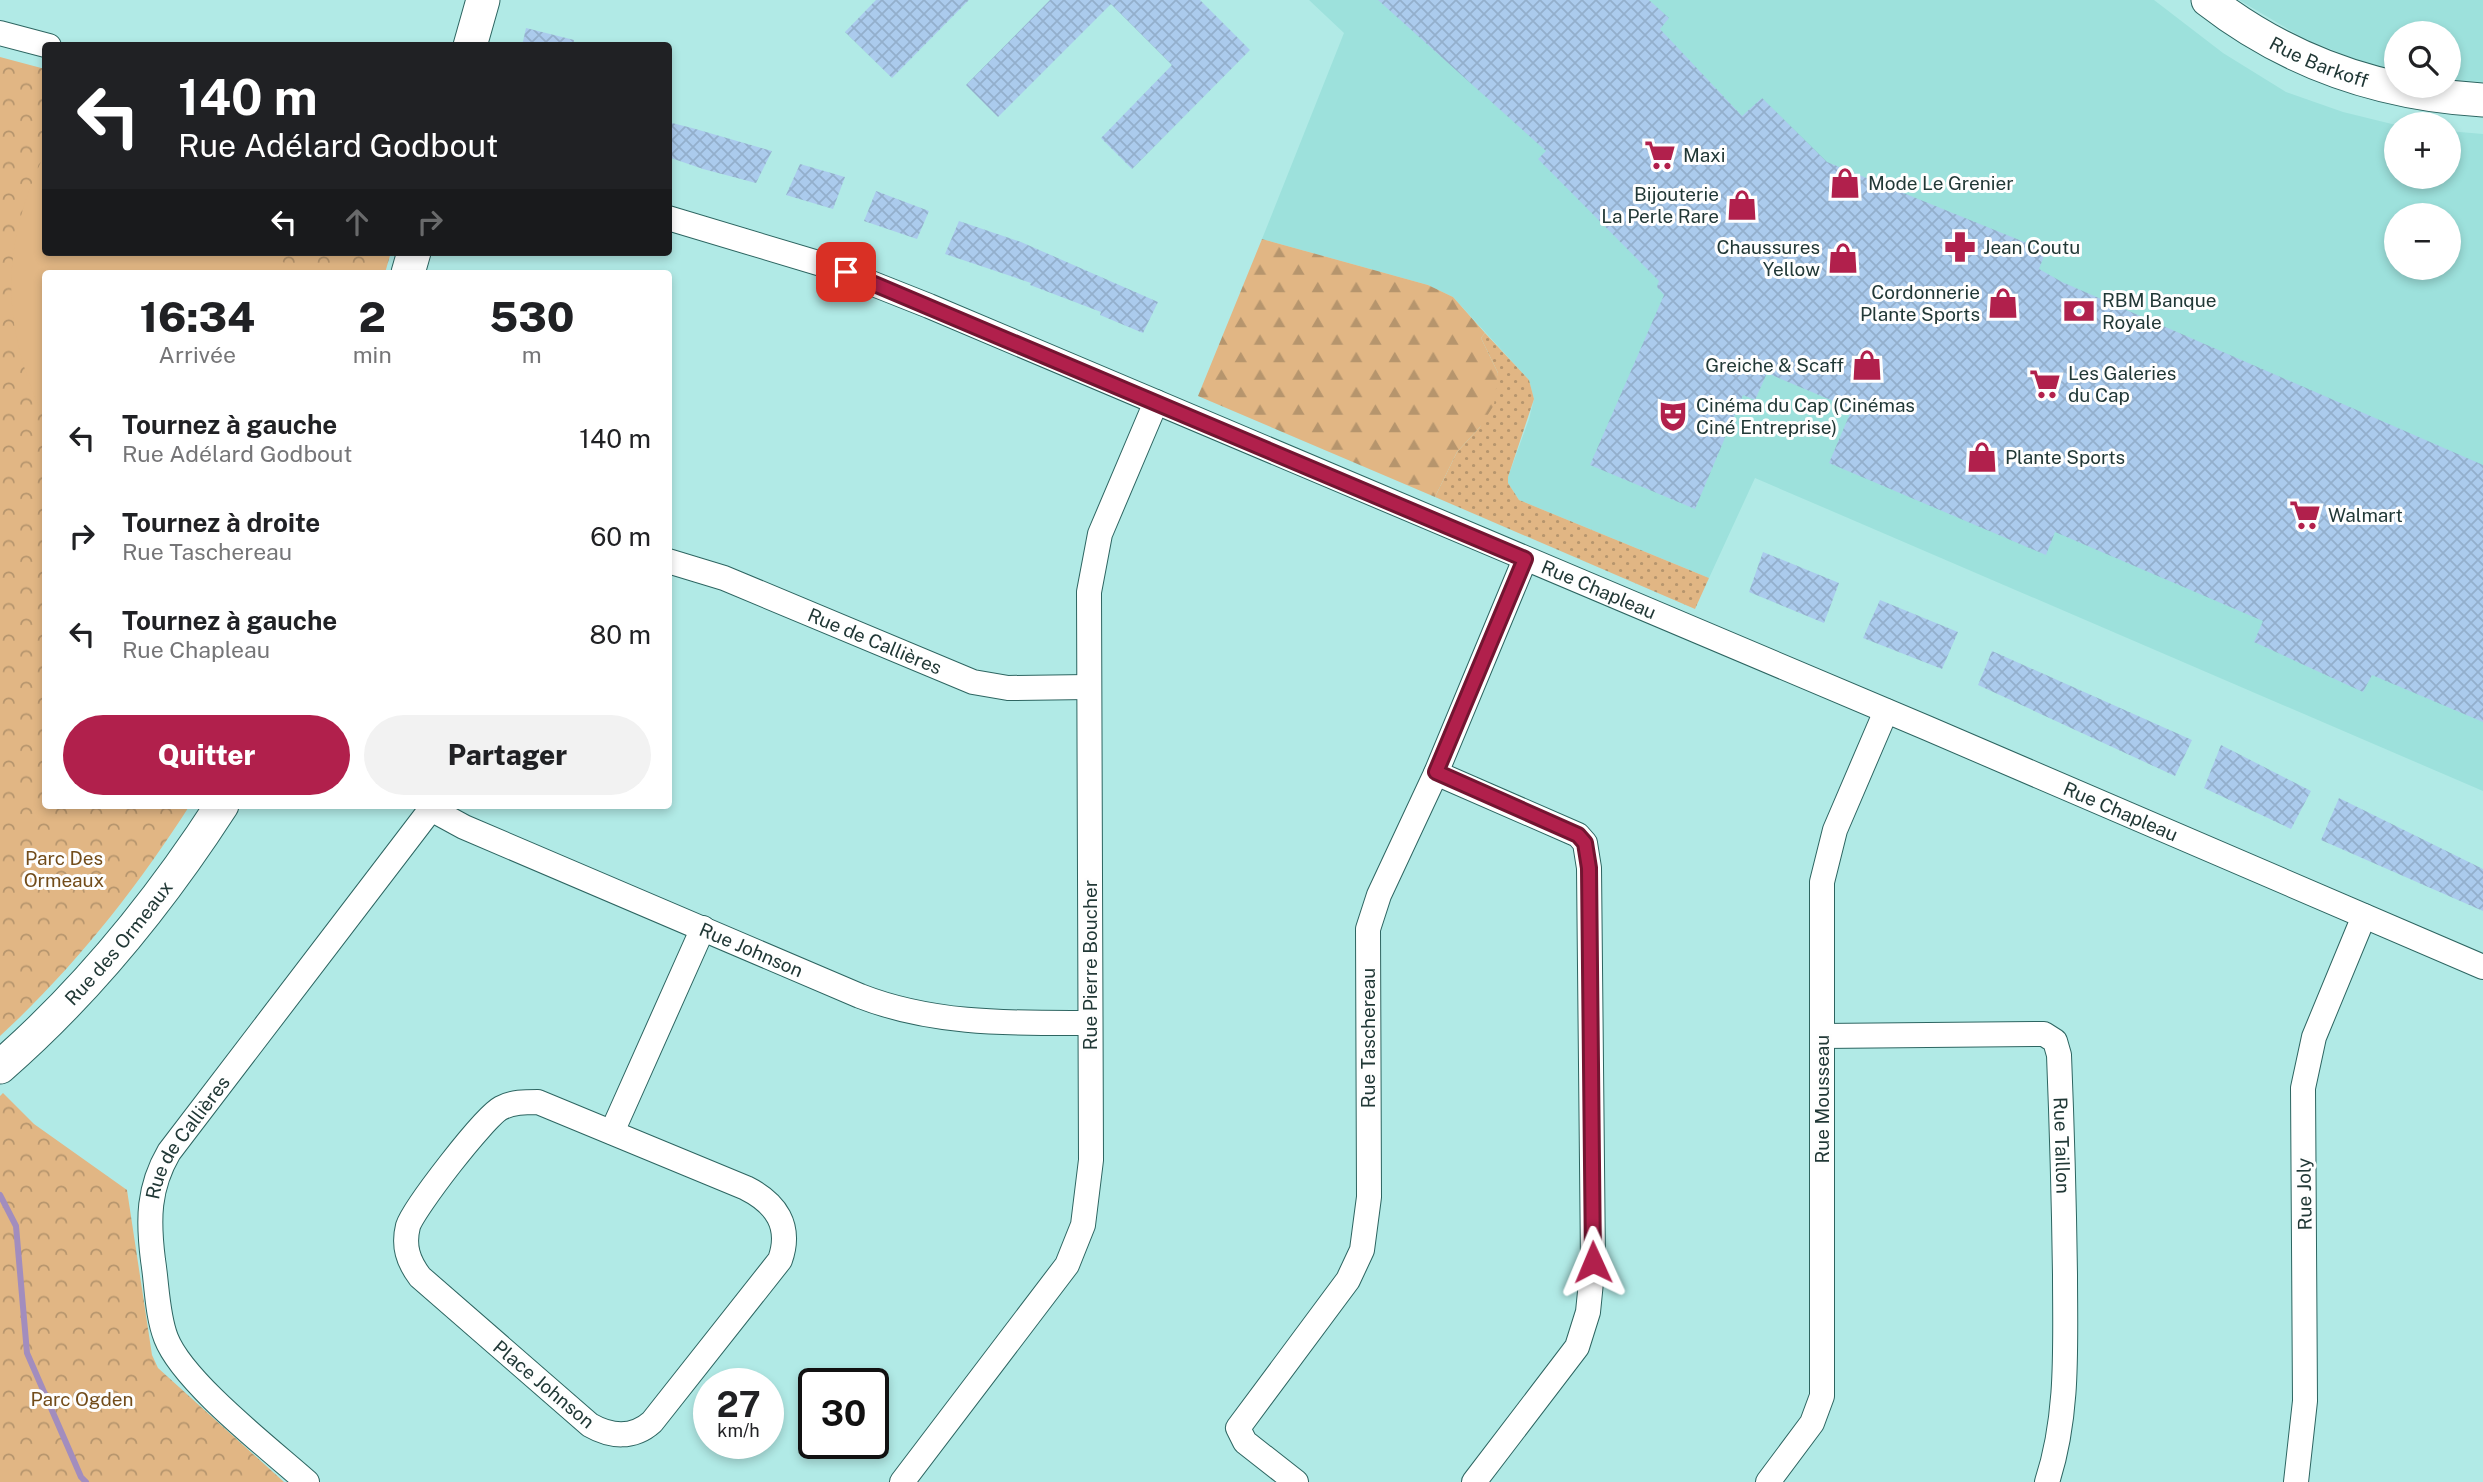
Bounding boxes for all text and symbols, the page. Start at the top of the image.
map controls [2384,21,2461,280]
button: search [2384,21,2461,98]
street label: Rue Barkoff [2266,32,2371,92]
text: 140 m [178,68,318,126]
icon: left [63,70,154,161]
button: + [2384,112,2461,189]
text: Rue Adélard Godbout [178,127,499,164]
supermarket icon: Maxi [1643,138,1677,172]
place label: Maxi [1683,144,1725,166]
shop icon: Mode Le Grenier [1828,166,1862,200]
place label: Mode Le Grenier [1868,172,2014,194]
place label: Bijouterie La Perle Rare [1601,183,1719,227]
shop icon: Bijouterie La Perle Rare [1725,188,1759,222]
icon: left [265,203,303,241]
icon: ahead [338,203,376,241]
icon: right [411,203,449,241]
button: − [2384,203,2461,280]
pharmacy icon: Jean Coutu [1943,230,1977,264]
place label: Chaussures Yellow [1717,236,1820,280]
place label: Jean Coutu [1983,236,2080,258]
shop icon: Chaussures Yellow [1826,241,1860,275]
pin [816,242,876,302]
icon: arrive [827,253,865,291]
place label: Cordonnerie Plante Sports [1860,281,1980,325]
shop icon: Cordonnerie Plante Sports [1986,286,2020,320]
place label: RBM Banque Royale [2102,289,2216,333]
text: 16:34 [140,292,255,341]
text: 2 [358,292,386,341]
text: 530 [489,292,574,341]
bank icon: RBM Banque Royale [2062,294,2096,328]
text: Arrivée [159,341,236,368]
text: min [353,341,392,368]
text: m [522,341,542,368]
shop icon: Greiche & Scaff [1850,348,1884,382]
place label: Greiche & Scaff [1705,354,1844,376]
place label: Les Galeries du Cap [2068,362,2176,406]
supermarket icon: Les Galeries du Cap [2028,367,2062,401]
place label: Cinéma du Cap (Cinémas Ciné Entreprise) [1696,394,1915,438]
theatre icon: Cinéma du Cap (Cinémas Ciné Entreprise) [1656,399,1690,433]
text: Tournez à gauche [122,409,337,440]
icon: left [63,419,101,457]
text: 140 m [579,423,651,454]
text: Rue Adélard Godbout [122,440,352,467]
shop icon: Plante Sports [1965,440,1999,474]
place label: Plante Sports [2005,446,2125,468]
supermarket icon: Walmart [2288,498,2322,532]
place label: Walmart [2328,504,2403,526]
text: Tournez à droite [122,507,320,538]
icon: right [63,517,101,555]
text: 60 m [590,521,651,552]
text: Rue Taschereau [122,538,292,565]
street label: Rue Chapleau [1538,555,1660,623]
street label: Rue de Callières [805,603,945,679]
text: Tournez à gauche [122,605,337,636]
icon: left [63,615,101,653]
text: 80 m [590,619,651,650]
text: Rue Chapleau [122,636,270,663]
button: Quitter [63,715,350,795]
button: Partager [364,715,651,795]
street label: Rue Chapleau [2060,777,2181,845]
park label: Parc Des Ormeaux [24,847,105,891]
street label: Rue des Ormeaux [60,876,177,1009]
street label: Rue Pierre Boucher [1079,880,1101,1050]
street label: Rue Johnson [696,918,806,981]
street label: Rue Taschereau [1357,968,1379,1108]
street label: Rue Mousseau [1811,1035,1833,1163]
street label: Rue de Callières [141,1071,234,1201]
street label: Rue Taillon [2050,1097,2074,1194]
street label: Rue Joly [2292,1157,2316,1231]
position arrow [1556,1225,1630,1299]
street label: Place Johnson [489,1335,599,1433]
speed limit sign: 30 [798,1368,889,1459]
text: 27 [716,1384,761,1425]
park label: Parc Ogden [31,1388,133,1410]
text: km/h [717,1420,760,1441]

